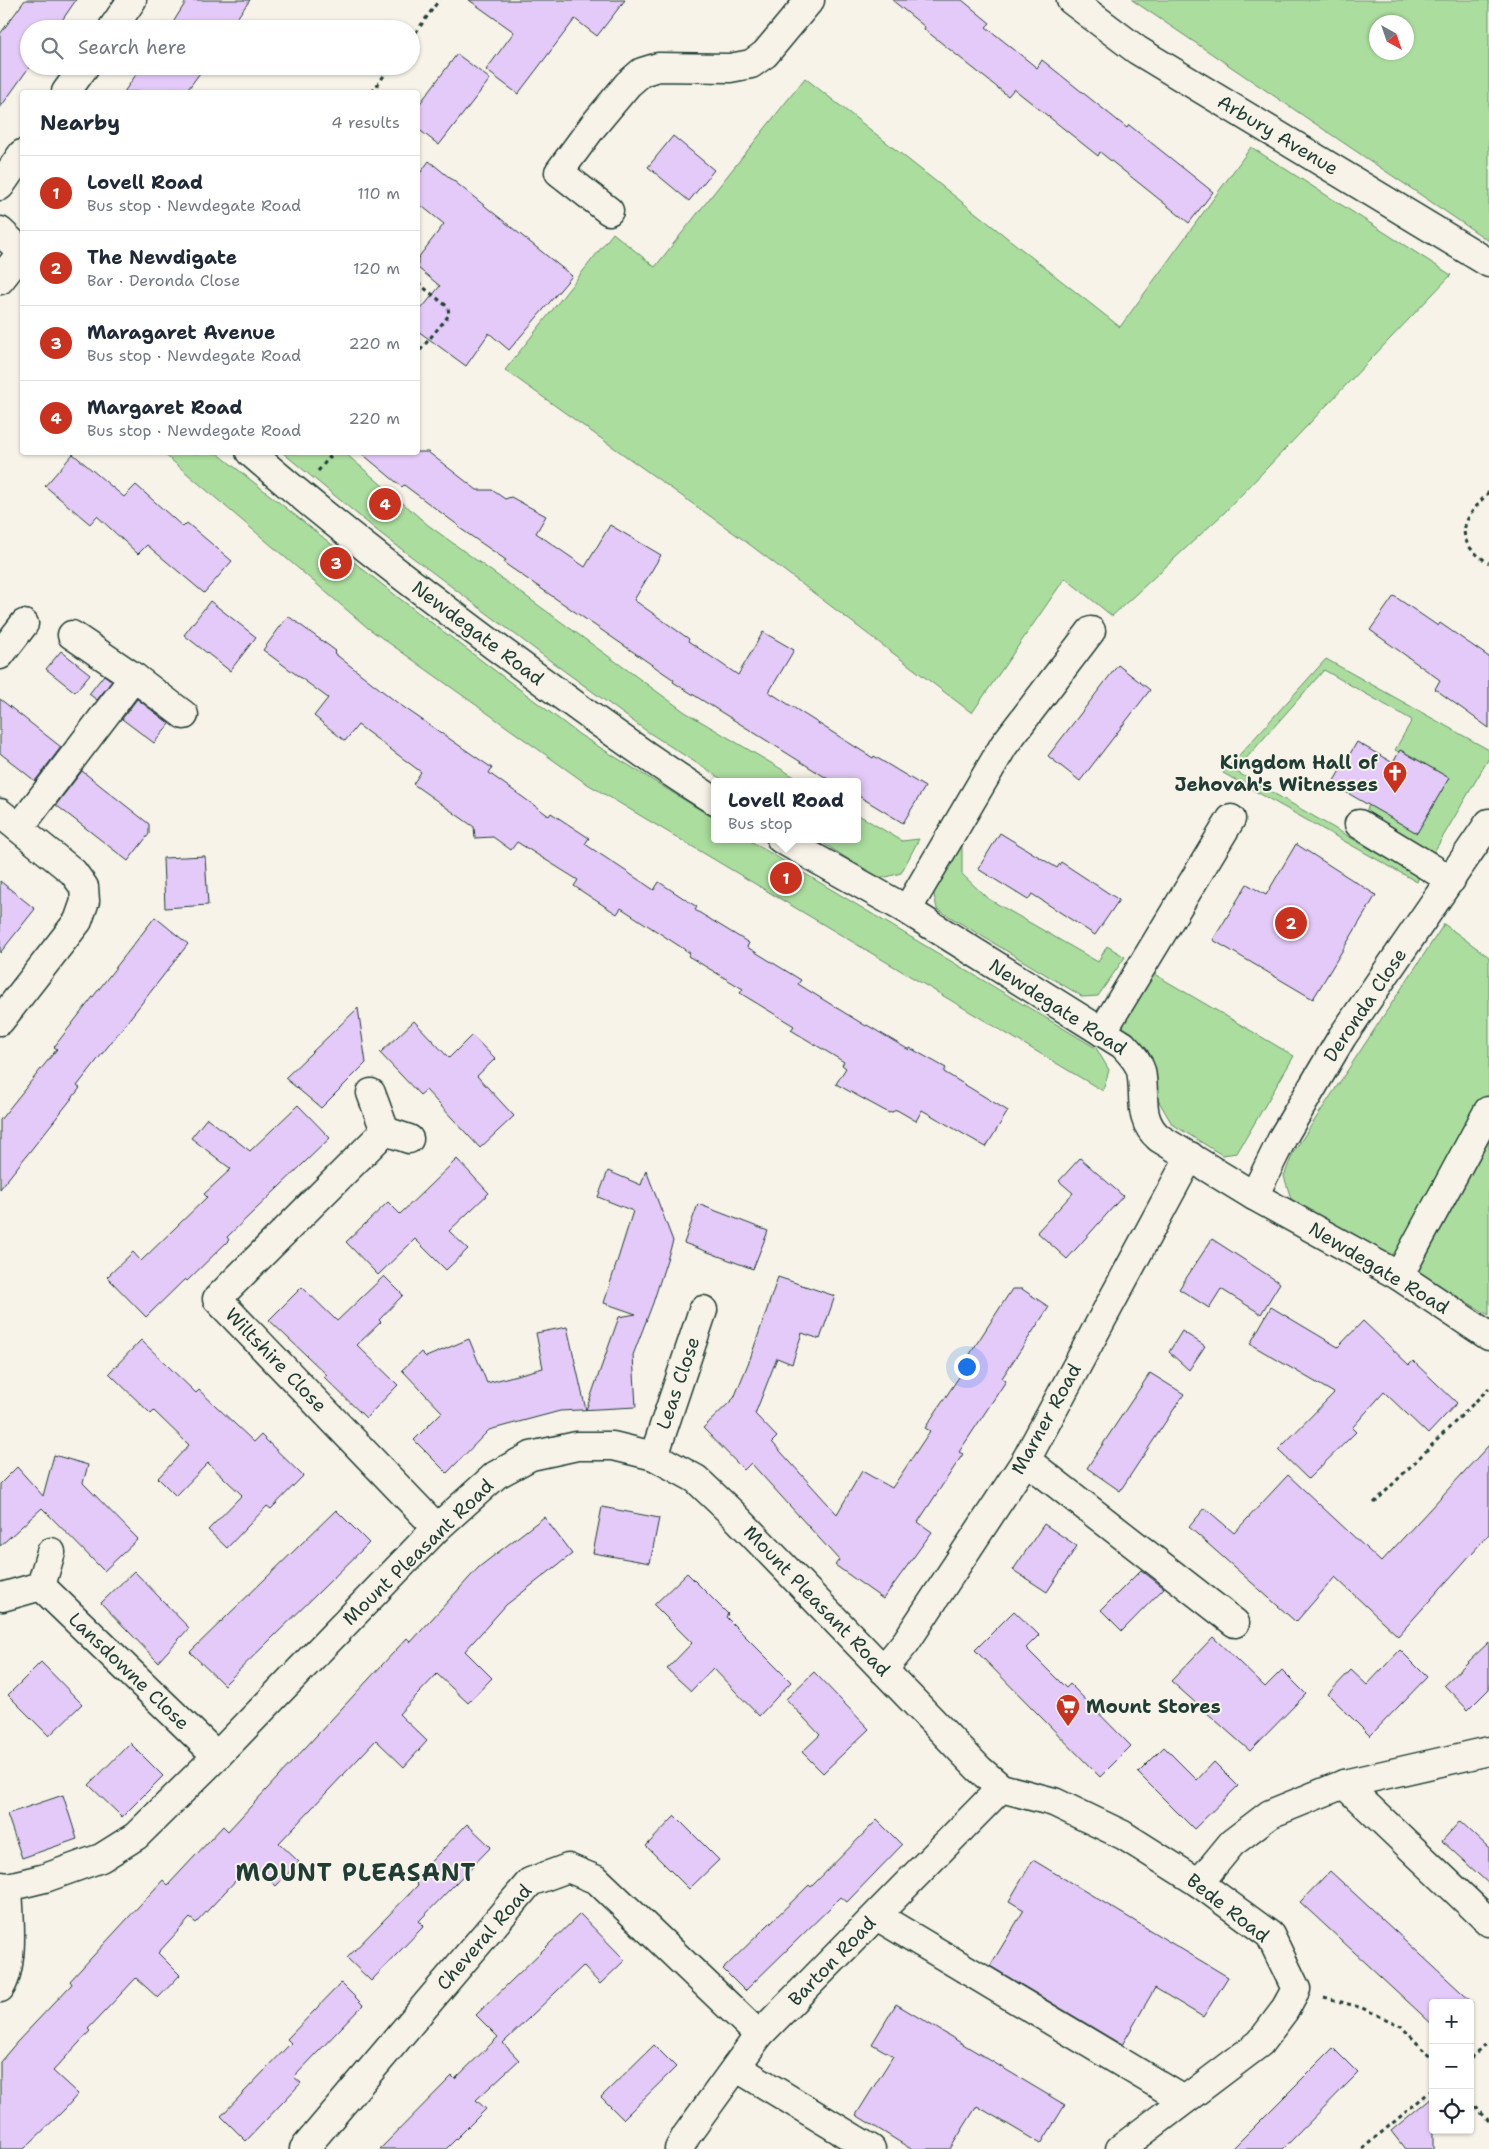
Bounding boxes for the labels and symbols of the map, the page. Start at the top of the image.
north arrow [1369,15,1414,60]
street label: Arbury Avenue [1213,89,1343,181]
pin: 4 [369,485,401,523]
pin: 3 [320,544,352,582]
street label: Newdegate Road [407,575,549,691]
place label: Kingdom Hall of Jehovah's Witnesses [1175,750,1378,797]
church icon: Kingdom Hall of Jehovah's Witnesses [1382,760,1408,794]
pin: 1 [770,859,802,897]
pin: 2 [1275,904,1307,942]
street label: Deronda Close [1318,943,1412,1067]
street label: Newdegate Road [984,953,1132,1061]
street label: Newdegate Road [1304,1216,1454,1320]
street label: Wiltshire Close [220,1302,332,1418]
street label: Leas Close [650,1333,706,1433]
your location [954,1354,980,1380]
street label: Marner Road [1005,1359,1087,1479]
street label: Mount Pleasant Road [337,1473,499,1631]
street label: Mount Pleasant Road [738,1520,896,1682]
street label: Lansdowne Close [63,1607,195,1735]
supermarket icon: Mount Stores [1055,1693,1081,1727]
place label: Mount Stores [1086,1694,1221,1719]
district label: MOUNT PLEASANT [235,1857,477,1889]
street label: Bede Road [1182,1868,1274,1948]
street label: Cheveral Road [431,1879,537,1995]
street label: Barton Road [783,1911,881,2011]

